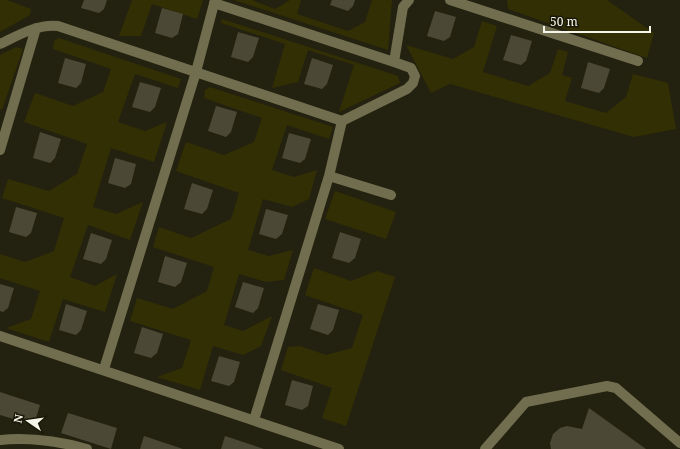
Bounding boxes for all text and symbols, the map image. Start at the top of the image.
scale bar [544,8,650,34]
text: 50 m [550,13,578,30]
north arrow [8,401,48,441]
text: N [9,412,26,425]

